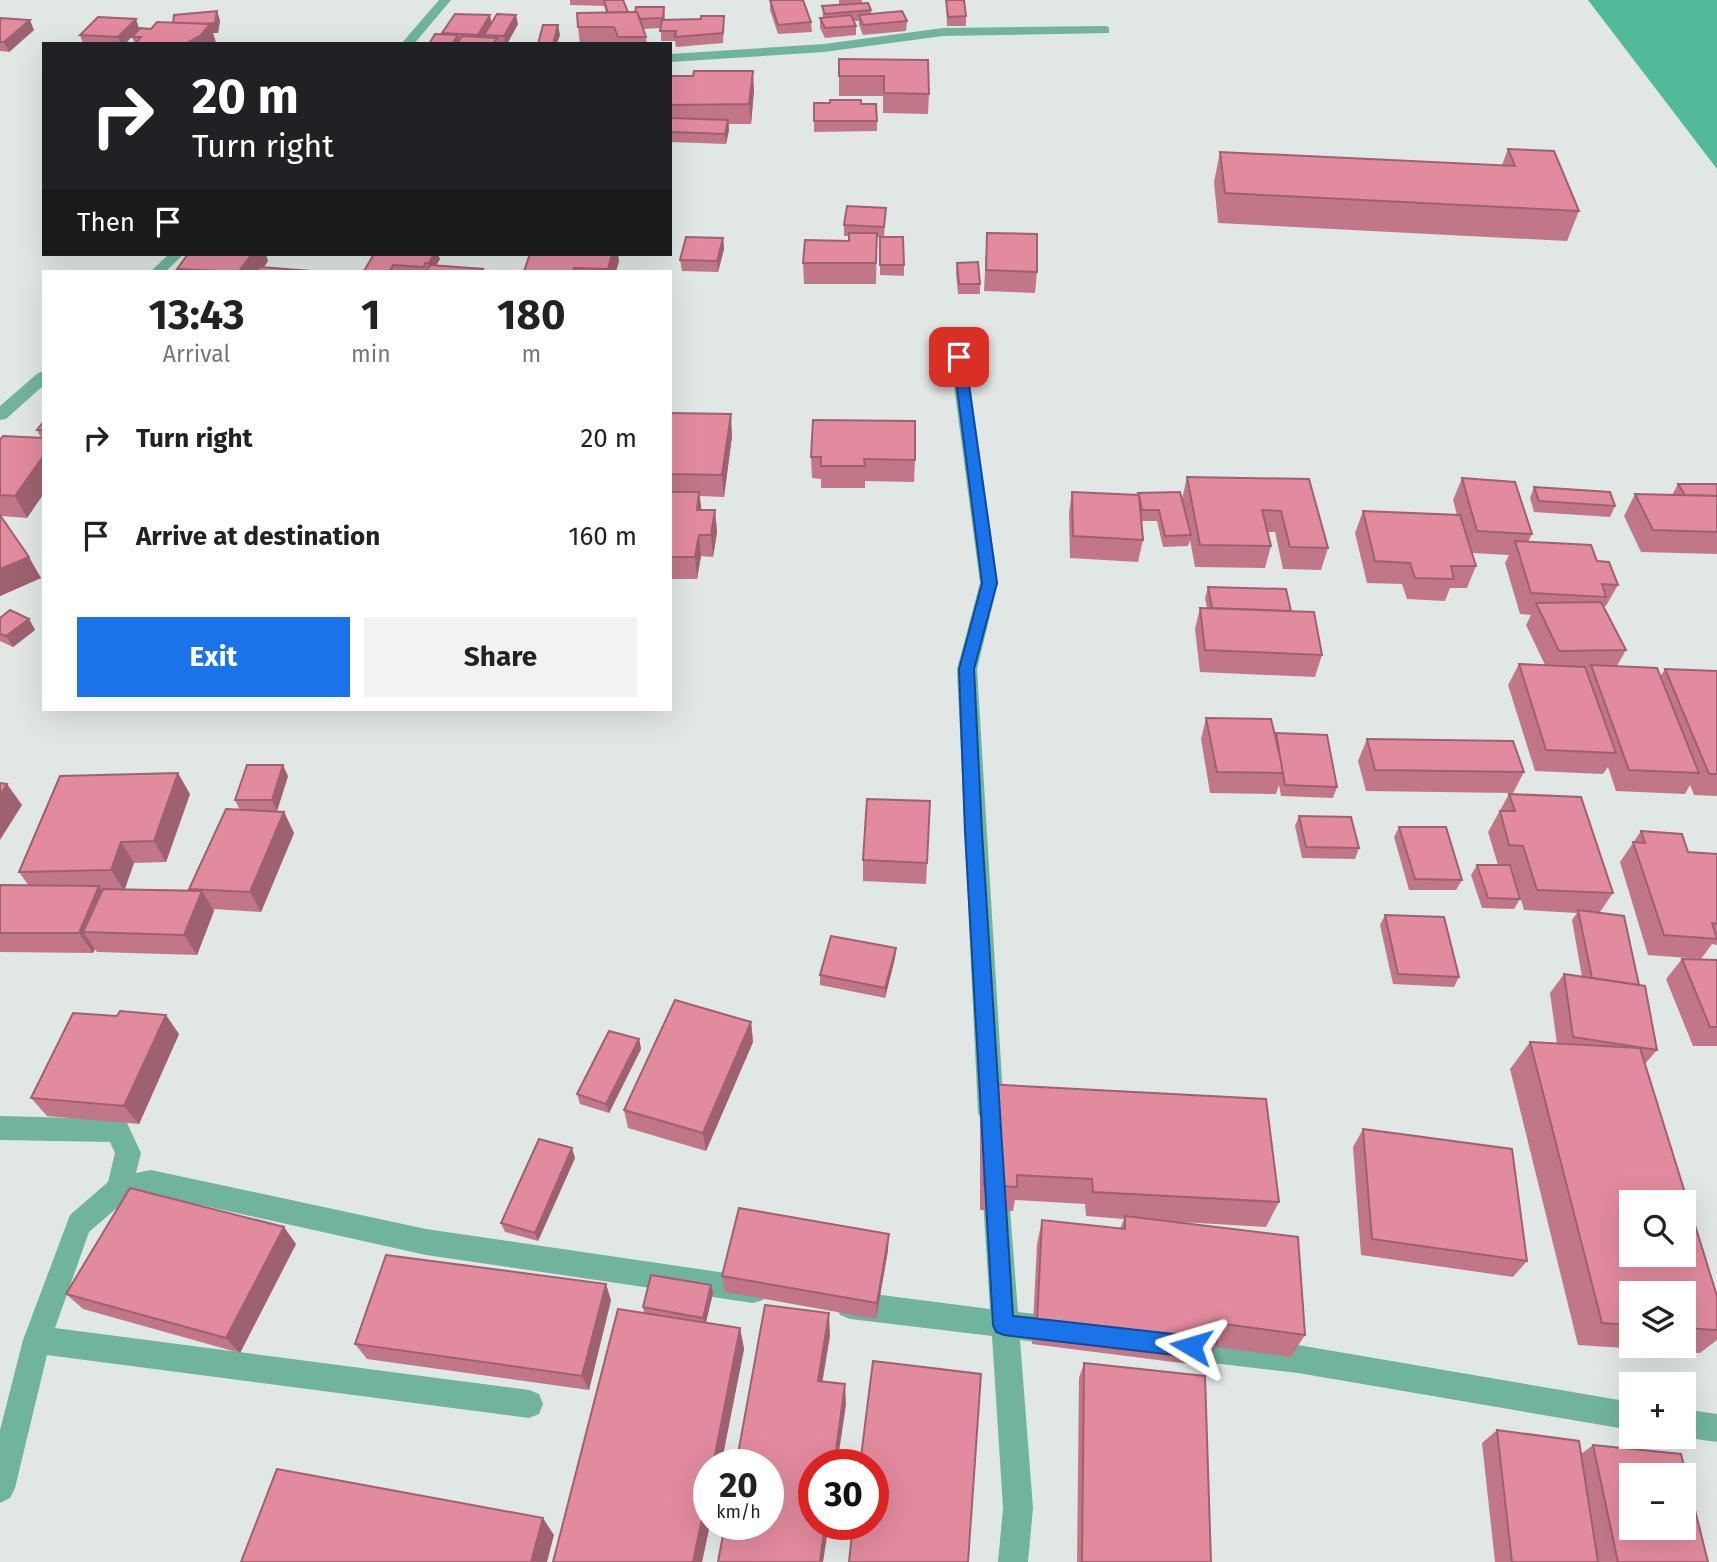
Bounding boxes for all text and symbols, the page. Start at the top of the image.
text: 20 m [192,67,299,126]
icon: right [77,70,168,161]
text: Turn right [192,127,334,165]
icon: arrive [149,203,187,241]
text: Then [77,207,135,238]
text: 13:43 [148,290,245,340]
text: 1 [361,290,381,340]
text: 180 [497,290,566,340]
pin [929,327,989,387]
icon: arrive [940,338,978,376]
text: Arrival [163,340,230,368]
text: min [351,340,391,368]
text: m [521,340,541,368]
icon: right [77,419,115,457]
text: Turn right [136,423,253,454]
text: 20 m [580,423,637,454]
icon: arrive [77,517,115,555]
text: Arrive at destination [136,521,380,552]
text: 160 m [568,521,637,552]
button: Exit [77,617,350,697]
button: Share [364,617,637,697]
map controls [1619,1190,1696,1540]
button: search [1619,1190,1696,1267]
button: layers [1619,1281,1696,1358]
position arrow [1154,1309,1228,1383]
button: + [1619,1372,1696,1449]
speed limit sign: 30 [798,1449,889,1540]
button: − [1619,1463,1696,1540]
text: 20 [719,1464,758,1506]
text: km/h [716,1501,761,1523]

